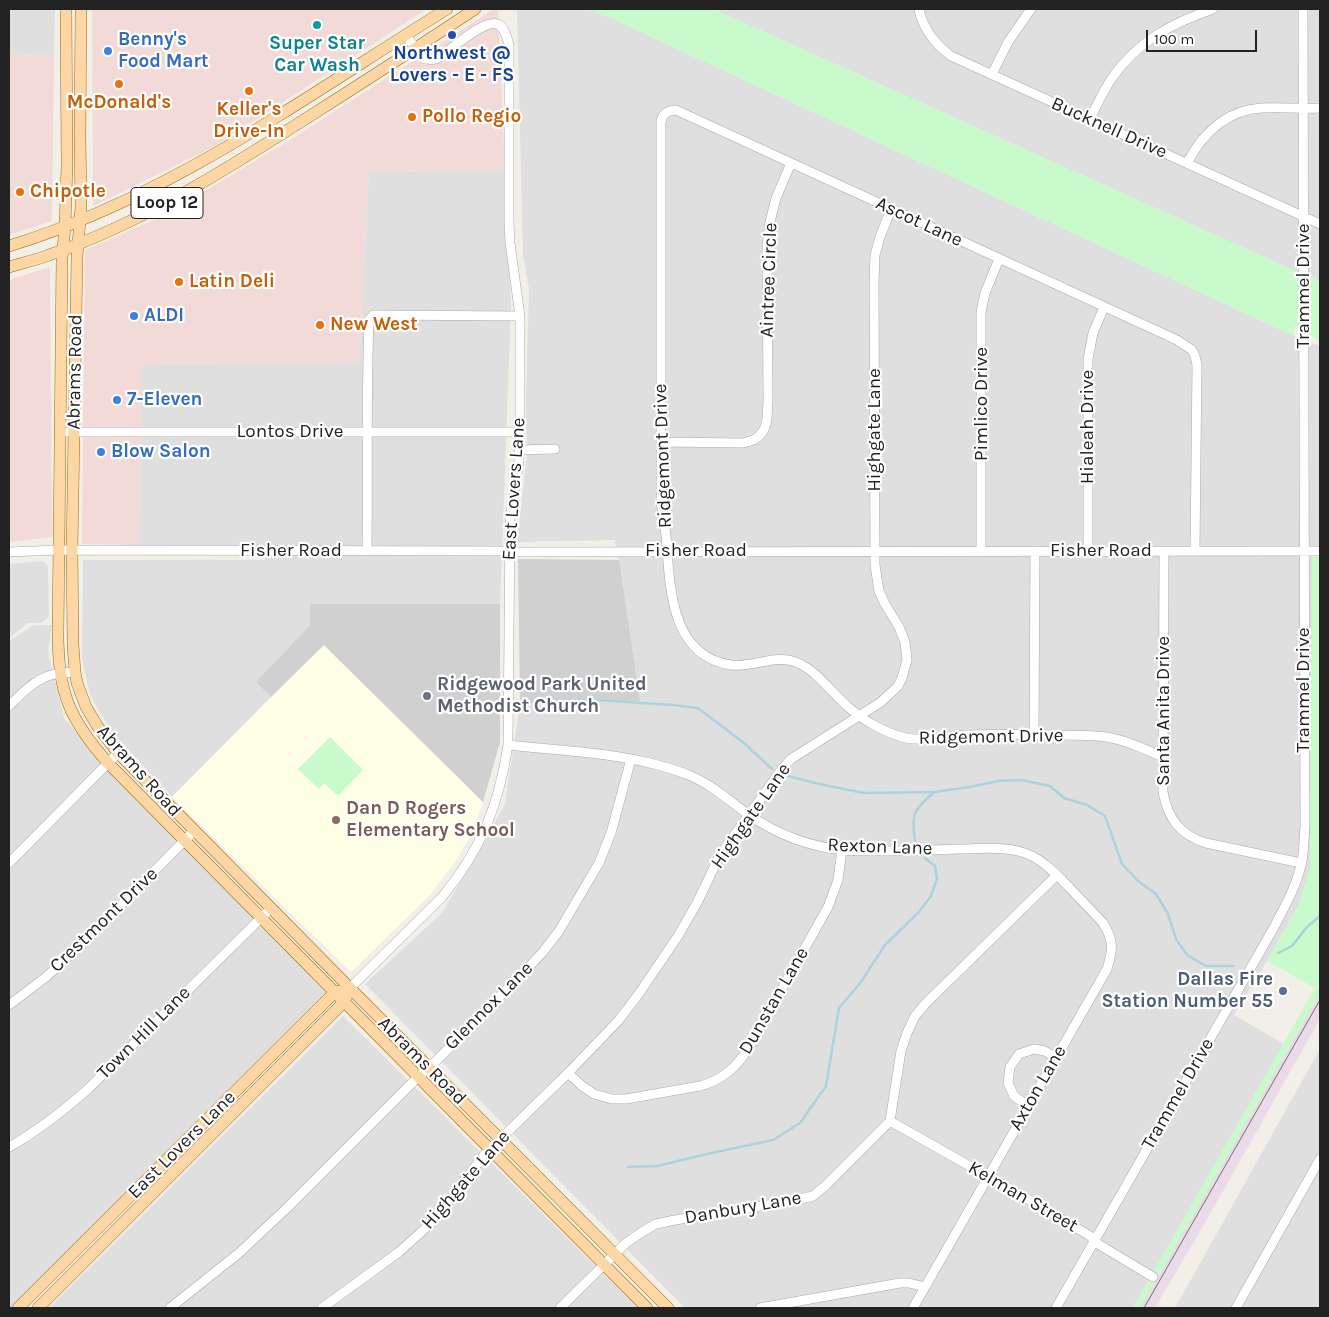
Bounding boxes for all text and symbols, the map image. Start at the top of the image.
marker: Super Star Car Wash [311,19,323,31]
scale bar [1149,20,1260,52]
place label: Benny's Food Mart [118,29,208,73]
marker: Northwest @ Lovers - E - FS [446,29,458,41]
text: 100 m [1154,30,1194,48]
place label: Super Star Car Wash [269,33,365,77]
place label: Northwest @ Lovers - E - FS [390,43,514,87]
marker: Benny's Food Mart [102,45,114,57]
marker: McDonald's [113,78,125,90]
marker: Keller's Drive-In [243,85,255,97]
place label: McDonald's [67,92,171,114]
street label: Bucknell Drive [1047,92,1171,164]
place label: Keller's Drive-In [213,99,285,143]
place label: Pollo Regio [422,106,521,128]
marker: Pollo Regio [406,111,418,123]
place label: Chipotle [30,181,106,203]
marker: Chipotle [14,186,26,198]
road number: Loop 12 [131,188,203,218]
street label: Ascot Lane [872,192,966,252]
street label: Aintree Circle [756,222,782,338]
street label: Trammel Drive [1293,224,1315,348]
place label: Latin Deli [189,271,275,293]
marker: Latin Deli [173,276,185,288]
place label: ALDI [144,305,184,327]
marker: ALDI [128,310,140,322]
street label: Abrams Road [63,314,87,430]
place label: New West [330,314,418,336]
marker: New West [314,319,326,331]
street label: Pimlico Drive [971,347,993,461]
street label: Highgate Lane [864,368,886,492]
street label: Hialeah Drive [1077,370,1099,484]
street label: Ridgemont Drive [649,383,677,529]
place label: 7-Eleven [127,389,202,411]
marker: 7-Eleven [111,394,123,406]
street label: East Lovers Lane [498,417,530,561]
street label: Lontos Drive [236,421,344,443]
place label: Blow Salon [111,441,211,463]
marker: Blow Salon [95,446,107,458]
street label: Fisher Road [240,540,342,562]
street label: Fisher Road [645,540,747,562]
street label: Fisher Road [1050,540,1152,562]
street label: Trammel Drive [1293,628,1315,752]
street label: Santa Anita Drive [1153,636,1175,786]
place label: Ridgewood Park United Methodist Church [437,674,647,718]
marker: Ridgewood Park United Methodist Church [421,690,433,702]
street label: Abrams Road [92,720,186,822]
street label: Ridgemont Drive [918,724,1064,750]
street label: Highgate Lane [706,759,796,873]
place label: Dan D Rogers Elementary School [346,798,515,842]
marker: Dan D Rogers Elementary School [330,814,342,826]
street label: Rexton Lane [827,834,933,860]
street label: Crestmont Drive [45,863,163,977]
street label: Dunstan Lane [734,943,814,1059]
street label: Glennox Lane [440,957,538,1055]
place label: Dallas Fire Station Number 55 [1101,969,1273,1013]
street label: Town Hill Lane [93,982,195,1084]
marker: Dallas Fire Station Number 55 [1277,985,1289,997]
street label: Abrams Road [373,1012,471,1110]
street label: Trammel Drive [1137,1034,1219,1154]
street label: Axton Lane [1004,1041,1072,1135]
street label: East Lovers Lane [123,1086,241,1204]
street label: Highgate Lane [417,1126,515,1234]
street label: Kelman Street [964,1156,1082,1238]
street label: Danbury Lane [683,1187,803,1229]

